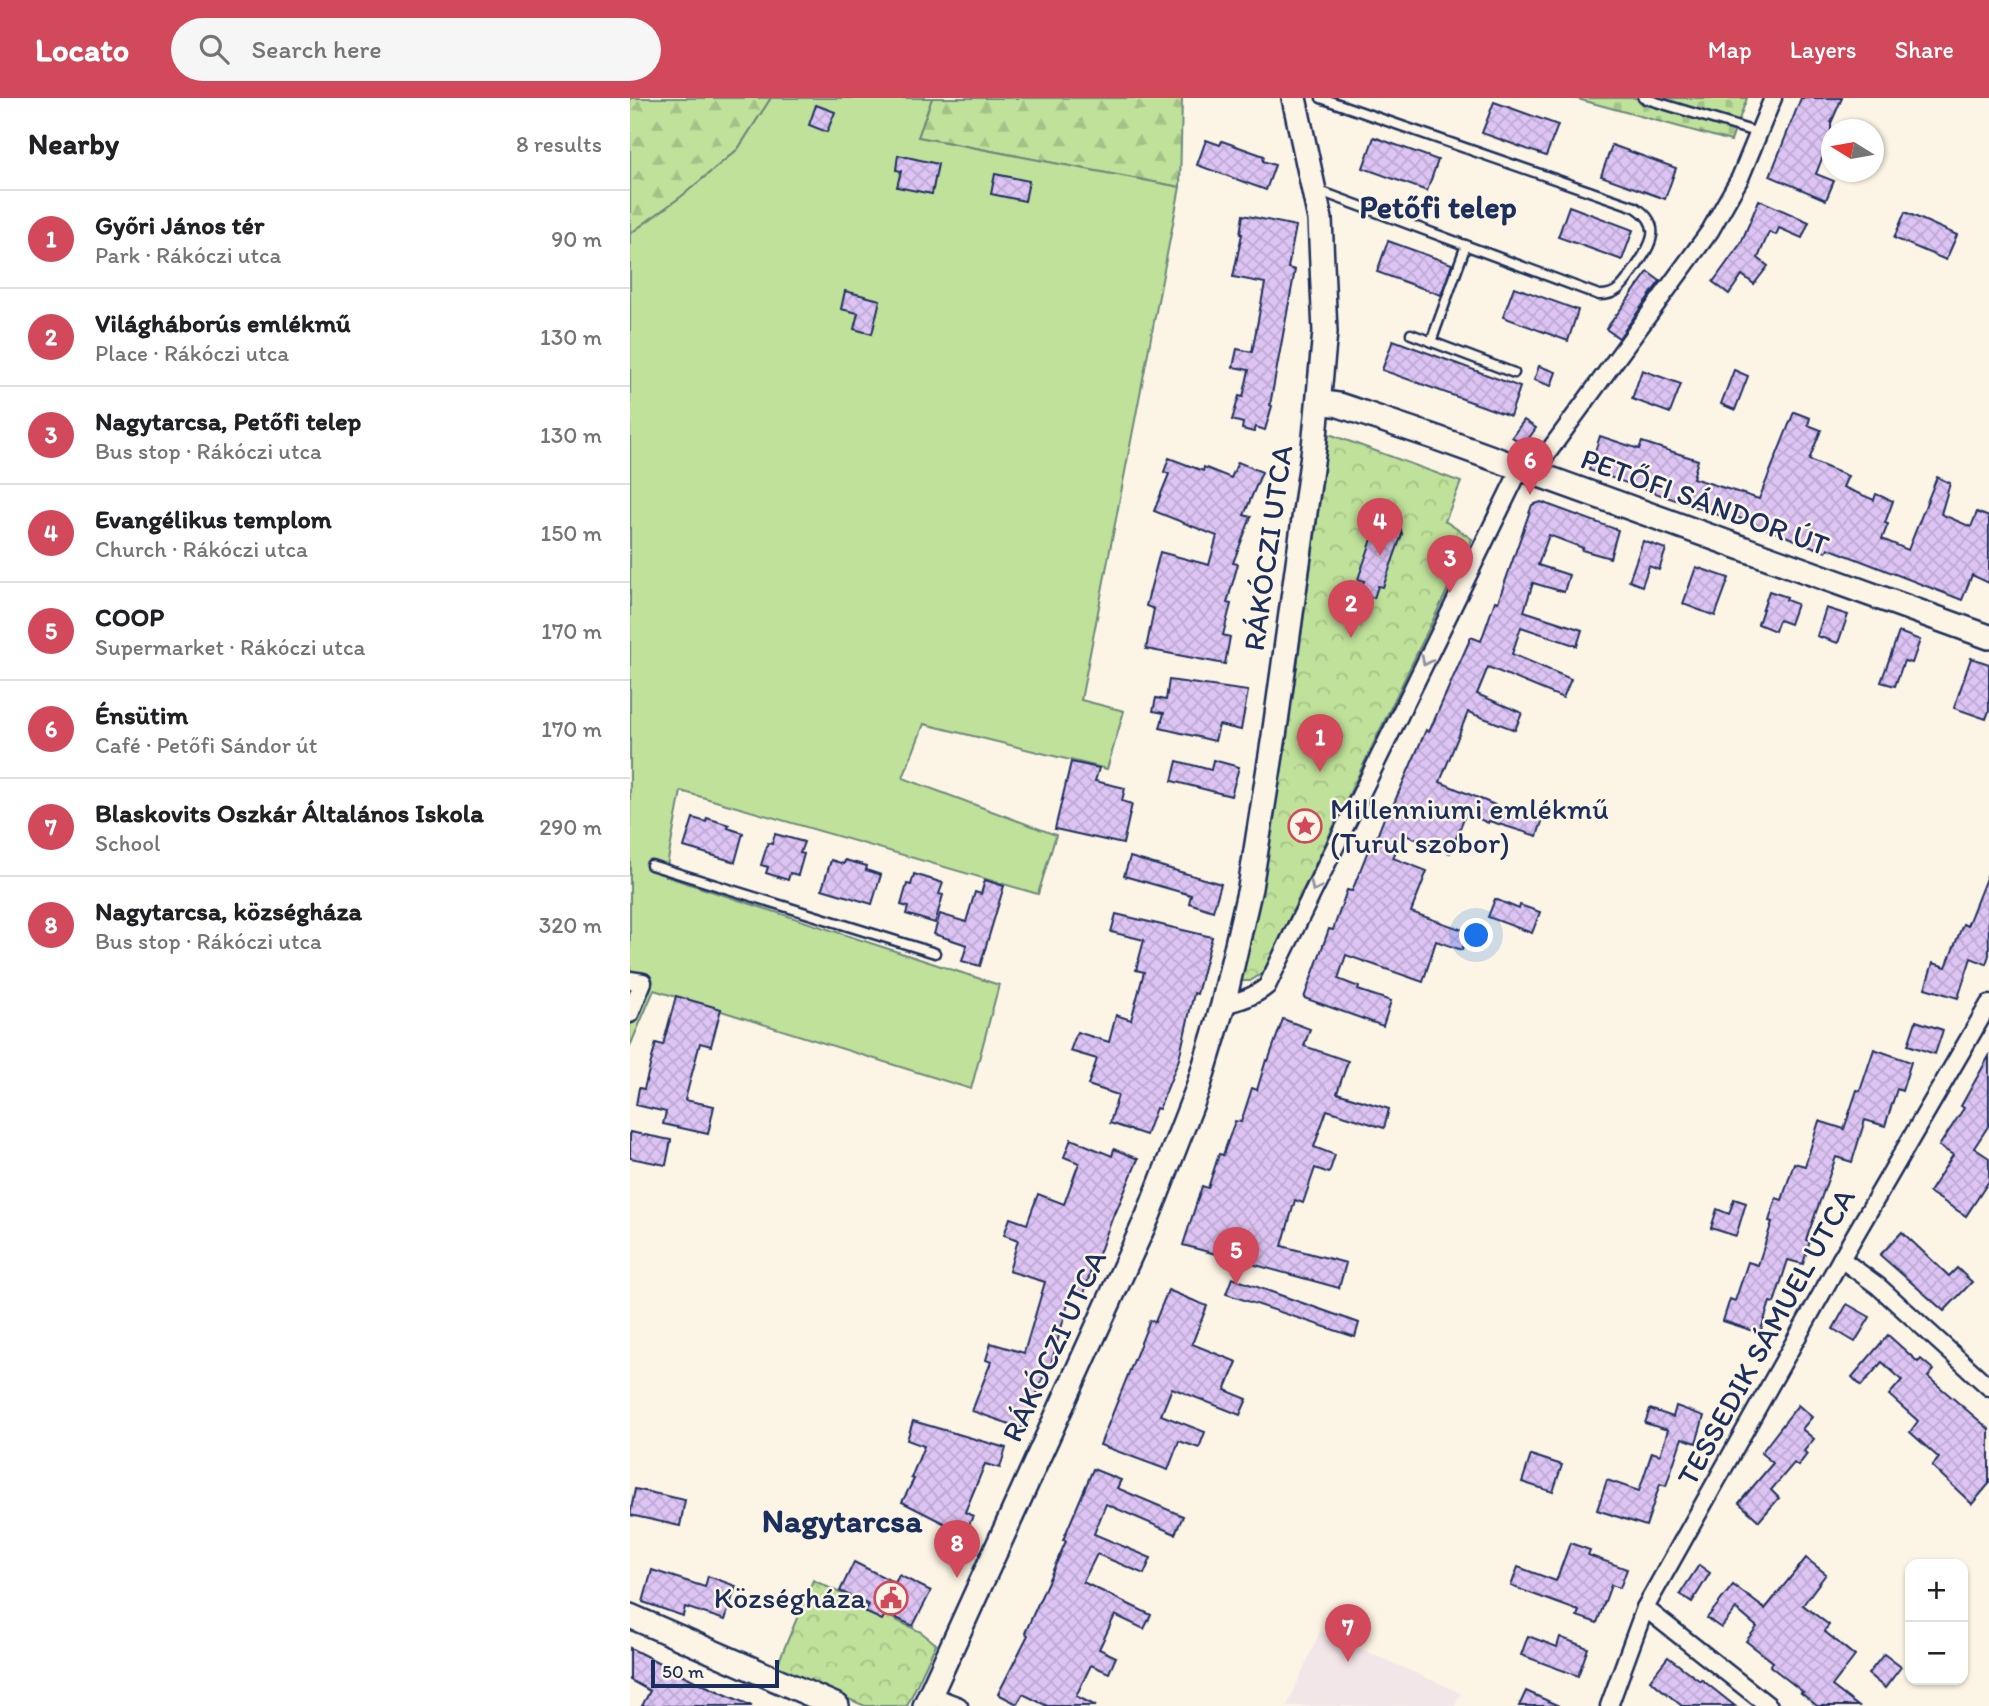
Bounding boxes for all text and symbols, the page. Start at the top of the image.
search box [171,18,661,81]
text: Locato [35,30,129,69]
icon: search [195,30,233,68]
text: Search here [251,33,382,65]
text: Map [1708,35,1752,64]
text: Layers [1790,35,1857,64]
text: Share [1895,35,1954,64]
north arrow [1821,119,1884,182]
text: Nearby [28,125,119,162]
text: 8 results [516,130,602,158]
district label: Petőfi telep [1359,188,1517,226]
text: Győri János tér [95,209,264,241]
text: 1 [46,225,56,253]
text: 90 m [551,225,602,253]
text: Park · Rákóczi utca [95,241,281,269]
text: Világháborús emlékmű [95,307,351,339]
text: 2 [45,323,57,351]
text: 130 m [540,323,602,351]
text: Place · Rákóczi utca [95,339,289,367]
text: Nagytarcsa, Petőfi telep [95,405,361,437]
text: 3 [45,421,57,449]
text: 130 m [540,421,602,449]
text: Bus stop · Rákóczi utca [95,437,322,465]
pin: 6 [1507,437,1553,495]
street label: PETŐFI SÁNDOR ÚT [1576,439,1834,564]
street label: RÁKÓCZI UTCA [1235,443,1300,653]
pin: 4 [1357,498,1403,556]
text: Evangélikus templom [95,503,332,535]
text: 4 [44,519,58,547]
text: 150 m [541,519,602,547]
text: Church · Rákóczi utca [95,535,308,563]
pin: 3 [1427,535,1473,593]
pin: 2 [1328,580,1374,638]
text: COOP [95,601,164,633]
text: 5 [45,617,57,645]
text: 170 m [541,617,602,645]
text: Supermarket · Rákóczi utca [95,633,365,661]
one-way arrow [1421,654,1435,666]
text: Énsütim [95,699,188,731]
pin: 1 [1297,714,1343,772]
text: 6 [45,715,57,743]
text: 170 m [541,715,602,743]
text: Café · Petőfi Sándor út [95,731,317,759]
place label: Millenniumi emlékmű (Turul szobor) [1330,790,1609,861]
text: Blaskovits Oszkár Általános Iskola [95,797,484,829]
place icon: Millenniumi emlékmű (Turul szobor) [1286,807,1324,845]
text: 7 [45,813,57,841]
text: 290 m [539,813,602,841]
text: School [95,829,160,857]
one-way arrow [1310,880,1324,892]
text: Nagytarcsa, községháza [95,895,362,927]
text: 8 [45,911,57,939]
text: 320 m [539,911,602,939]
your location [1459,918,1493,952]
text: Bus stop · Rákóczi utca [95,927,322,955]
street label: TESSEDIK SÁMUEL UTCA [1668,1182,1863,1492]
pin: 5 [1213,1227,1259,1285]
street label: RÁKÓCZI UTCA [993,1244,1114,1448]
district label: Nagytarcsa [762,1501,923,1540]
pin: 8 [934,1520,980,1578]
map controls [1905,1559,1968,1685]
button: + [1905,1559,1968,1622]
place label: Községháza [714,1579,866,1616]
public building icon: Községháza [872,1579,910,1617]
pin: 7 [1325,1604,1371,1662]
button: − [1905,1622,1968,1685]
scale bar [651,1657,779,1689]
text: 50 m [662,1660,704,1683]

